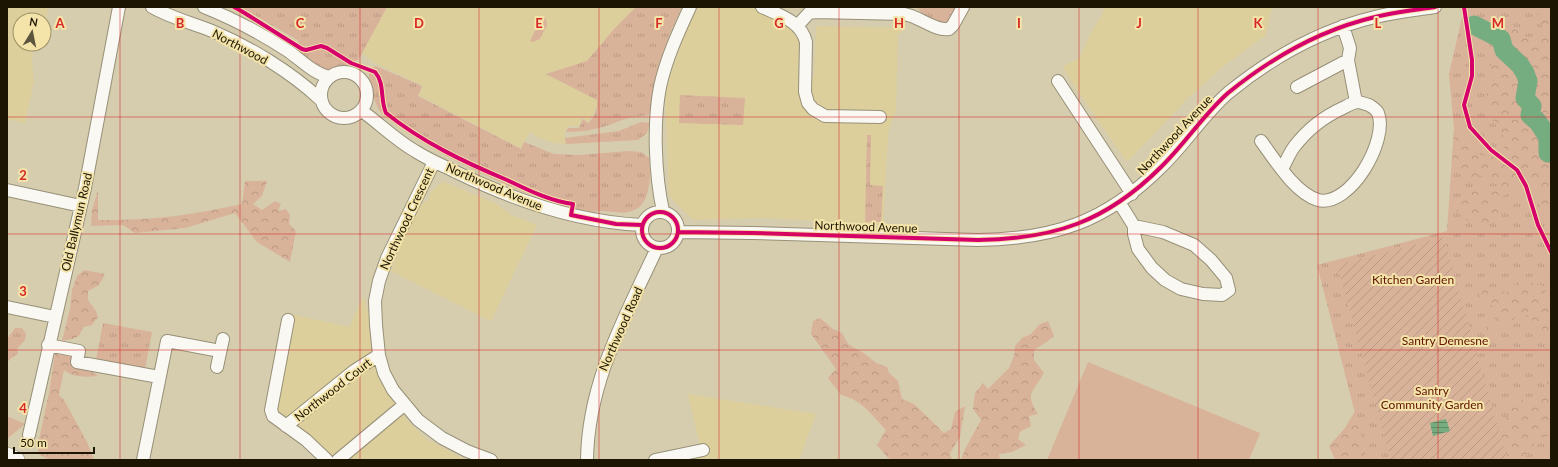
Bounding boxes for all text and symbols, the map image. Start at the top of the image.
north arrow [12,12,52,52]
text: N [29,15,39,29]
text: A [54,15,65,31]
text: B [176,15,185,31]
text: C [296,15,305,31]
text: D [414,15,424,31]
text: E [535,15,543,31]
text: F [655,15,663,31]
text: G [774,15,784,31]
text: H [894,15,904,31]
text: I [1017,15,1021,31]
text: J [1136,15,1142,31]
text: K [1254,15,1264,31]
text: L [1375,15,1382,31]
text: M [1492,15,1504,31]
street label: Northwood [210,26,271,67]
street label: Northwood Avenue [1134,92,1215,178]
street label: Northwood Avenue [444,159,545,214]
street label: Northwood Crescent [376,165,437,272]
text: 2 [19,167,27,183]
street label: Old Ballymun Road [58,171,95,273]
street label: Northwood Avenue [814,217,918,236]
park label: Kitchen Garden [1372,272,1454,287]
text: 3 [19,283,27,299]
street label: Northwood Road [595,284,646,373]
park label: Santry Demesne [1402,333,1488,348]
street label: Northwood Court [291,354,375,424]
park label: Santry Community Garden [1381,383,1483,412]
text: 4 [19,400,27,416]
scale bar [14,429,94,455]
text: 50 m [20,435,47,450]

